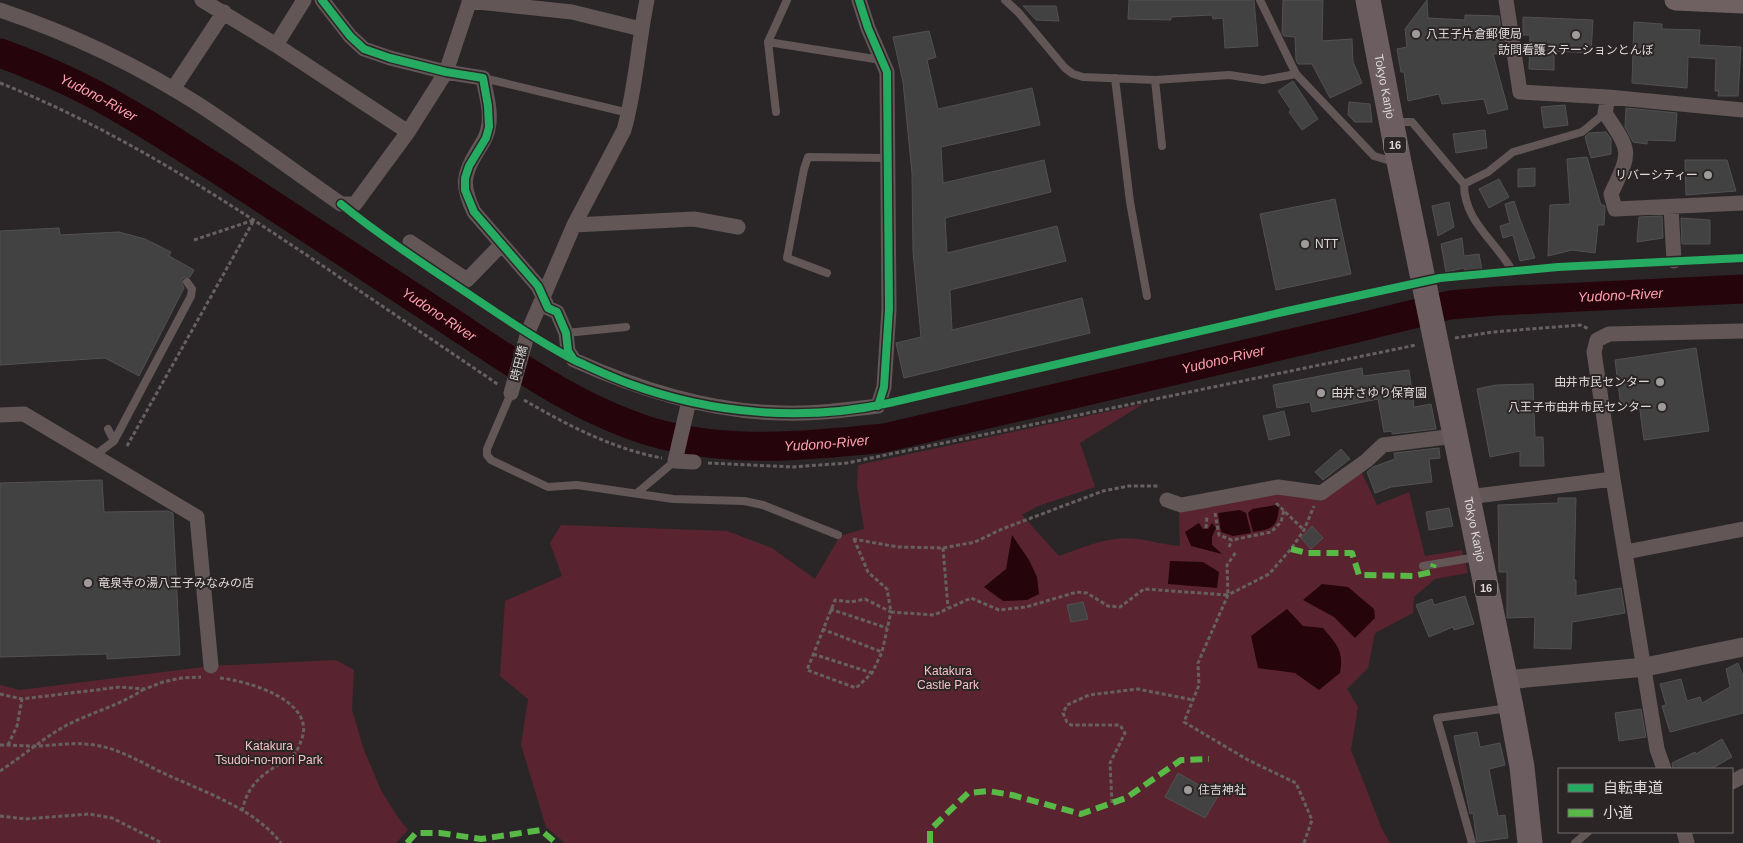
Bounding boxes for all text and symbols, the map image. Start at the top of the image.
place label: 八王子片倉郵便局 [1426,27,1522,41]
marker: 八王子片倉郵便局 [1410,28,1422,40]
marker: 訪問看護ステーションとんぼ [1570,29,1582,41]
place label: 訪問看護ステーションとんぼ [1498,43,1654,57]
street label: Tokyo Kanjo [1372,53,1398,120]
water label: Yudono-River [57,70,141,125]
road number: 16 [1384,136,1406,154]
place label: リバーシティー [1615,168,1698,182]
marker: リバーシティー [1702,169,1714,181]
place label: NTT [1315,237,1339,251]
marker: NTT [1299,238,1311,250]
water label: Yudono-River [399,284,480,345]
water label: Yudono-River [1577,285,1665,305]
water label: Yudono-River [1180,341,1268,377]
street label: 時田橋 [508,344,530,382]
place label: 由井市民センター [1554,375,1650,389]
marker: 由井市民センター [1654,376,1666,388]
place label: 由井さゆり保育園 [1331,386,1427,400]
marker: 由井さゆり保育園 [1315,387,1327,399]
place label: 八王子市由井市民センター [1508,400,1652,414]
marker: 八王子市由井市民センター [1656,401,1668,413]
water label: Yudono-River [784,431,871,454]
street label: Tokyo Kanjo [1461,496,1488,563]
place label: 竜泉寺の湯八王子みなみの店 [98,576,254,590]
marker: 竜泉寺の湯八王子みなみの店 [82,577,94,589]
road number: 16 [1475,580,1497,596]
park label: Katakura Castle Park [917,664,980,692]
park label: Katakura Tsudoi-no-mori Park [215,739,324,767]
legend [1558,768,1733,833]
text: 自転車道 [1603,779,1663,796]
place label: 住吉神社 [1198,783,1246,797]
marker: 住吉神社 [1182,784,1194,796]
text: 小道 [1603,804,1633,821]

